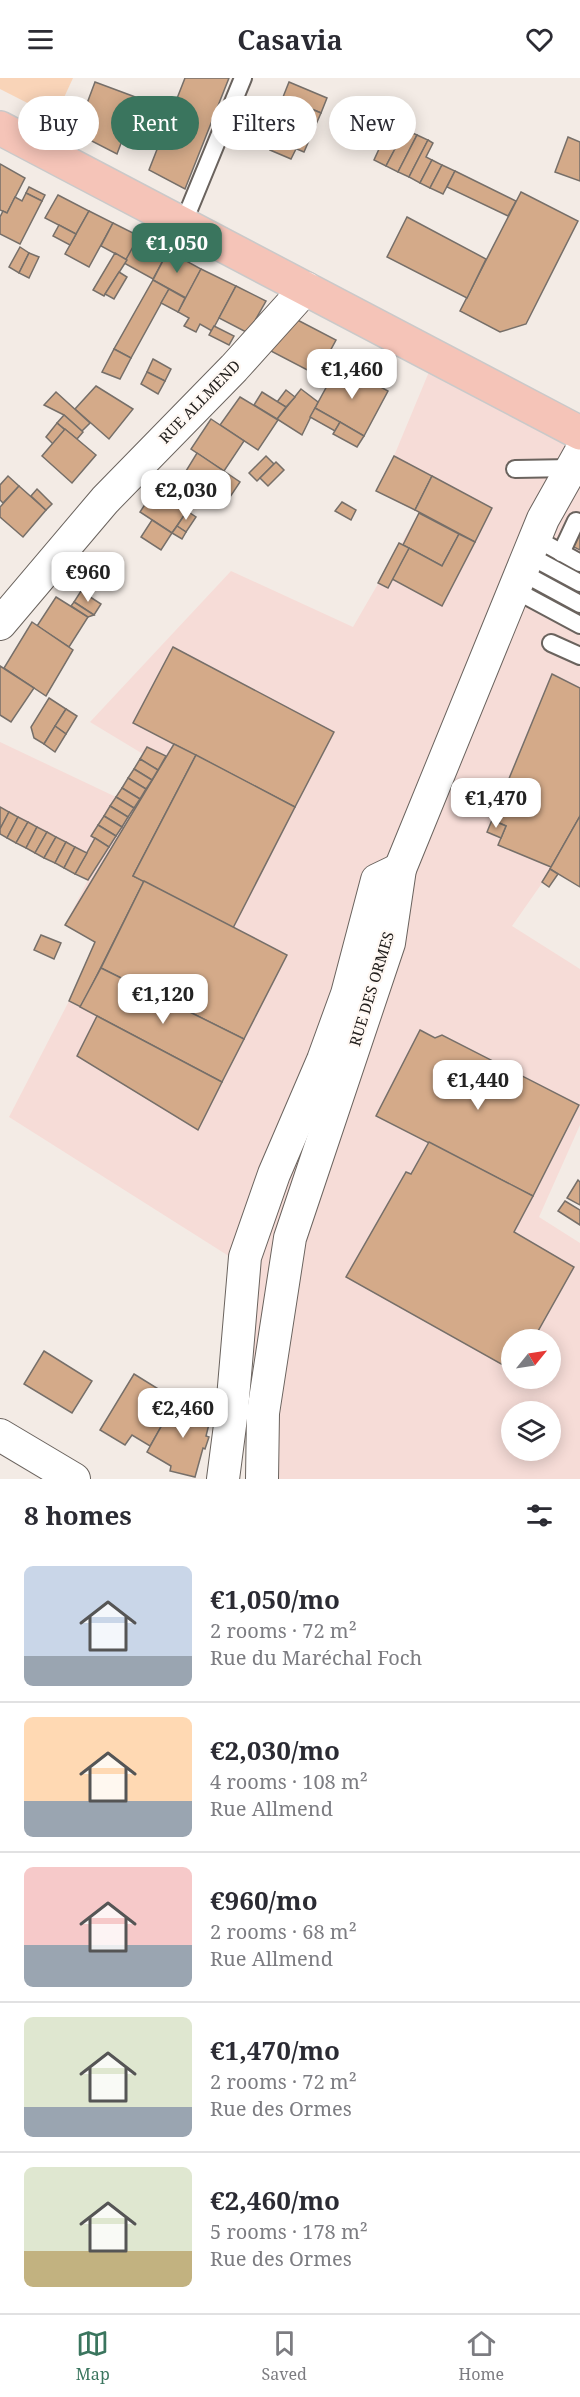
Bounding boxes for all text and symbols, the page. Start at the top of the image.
text: Casavia [237,21,343,58]
icon: menu [24,23,57,56]
icon: heart [523,23,556,56]
chip: Buy [18,96,99,150]
chip: Rent [111,96,199,150]
chip: Filters [211,96,317,150]
chip: New [329,96,416,150]
pin: €1,050 [128,223,226,274]
text: €1,050 [146,229,208,256]
pin: €1,460 [303,349,401,400]
street label: RUE ALLMEND [154,355,244,447]
text: €1,460 [321,355,383,382]
pin: €2,030 [137,470,235,521]
text: €2,030 [155,476,217,503]
pin: €960 [52,552,124,603]
text: €960 [65,558,111,585]
pin: €1,470 [447,778,545,829]
text: €1,470 [465,784,527,811]
street label: RUE DES ORMES [344,929,398,1048]
pin: €1,120 [114,974,212,1025]
text: €1,120 [132,980,194,1007]
pin: €1,440 [429,1060,527,1111]
text: €1,440 [447,1066,509,1093]
north arrow [501,1329,561,1389]
map controls [501,1329,561,1461]
pin: €2,460 [134,1388,232,1439]
text: €2,460 [152,1394,214,1421]
button: layers [501,1401,561,1461]
text: 8 homes [24,1497,132,1533]
icon: filters [523,1499,556,1532]
text: €1,050/mo [210,1581,340,1617]
icon: home [72,1590,144,1662]
text: 2 rooms · 72 m² [210,1617,357,1644]
text: Rue du Maréchal Foch [210,1644,422,1671]
text: €2,030/mo [210,1732,340,1768]
icon: home [72,1741,144,1813]
text: 4 rooms · 108 m² [210,1768,368,1795]
text: Rue Allmend [210,1795,333,1822]
text: €960/mo [210,1882,318,1918]
icon: home [72,1891,144,1963]
text: 2 rooms · 68 m² [210,1918,357,1945]
text: Rue Allmend [210,1945,333,1972]
text: €1,470/mo [210,2032,340,2068]
icon: home [72,2041,144,2113]
text: 2 rooms · 72 m² [210,2068,357,2095]
text: Rue des Ormes [210,2095,352,2122]
text: €2,460/mo [210,2182,340,2218]
icon: home [72,2191,144,2263]
text: 5 rooms · 178 m² [210,2218,368,2245]
text: Rue des Ormes [210,2245,352,2272]
tab: Map [76,2327,110,2385]
tab: Saved [261,2327,307,2385]
tab: Home [459,2327,504,2385]

